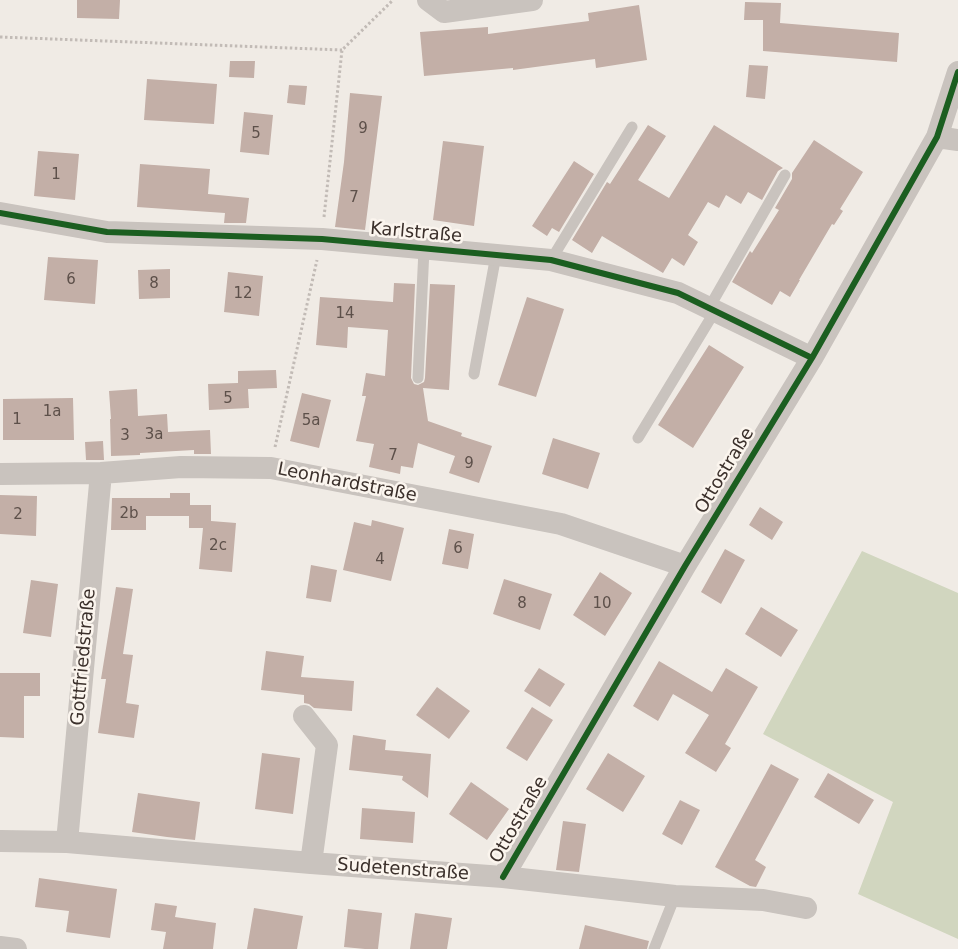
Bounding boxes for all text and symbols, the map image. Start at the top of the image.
house number: 9 [358,120,368,138]
house number: 5 [251,125,261,143]
house number: 1 [51,166,61,184]
house number: 7 [349,189,359,207]
street label: Karlstraße [369,218,463,248]
house number: 6 [66,271,76,289]
house number: 8 [149,275,159,293]
house number: 12 [233,285,253,303]
house number: 14 [335,305,355,323]
house number: 5 [223,390,233,408]
house number: 1a [43,403,61,421]
house number: 1 [12,411,22,429]
house number: 5a [302,412,320,430]
street label: Ottostraße [691,424,759,518]
house number: 3a [145,426,163,444]
house number: 3 [120,427,130,445]
house number: 7 [388,447,398,465]
house number: 9 [464,455,474,473]
street label: Leonhardstraße [276,459,418,507]
house number: 2b [119,505,139,523]
house number: 2 [13,506,23,524]
house number: 2c [209,537,227,555]
house number: 6 [453,540,463,558]
house number: 4 [375,551,385,569]
street label: Gottfriedstraße [67,588,101,726]
house number: 8 [517,595,527,613]
house number: 10 [592,595,612,613]
street label: Ottostraße [486,773,552,867]
street label: Sudetenstraße [336,855,470,885]

